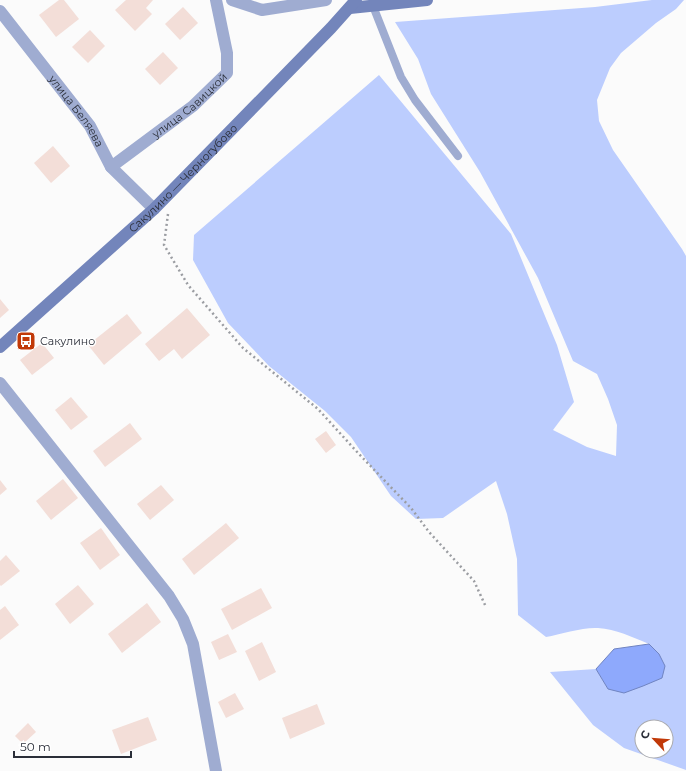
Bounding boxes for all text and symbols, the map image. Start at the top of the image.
street label: улица Савицкой [149,70,230,142]
street label: улица Беляева [45,71,107,149]
street label: Сакулино — Черногубово [126,121,240,235]
bus stop icon: Сакулино [15,330,37,352]
place label: Сакулино [40,334,95,348]
north arrow [634,719,674,759]
text: С [637,728,653,741]
scale bar [14,733,131,759]
text: 50 m [20,739,51,754]

